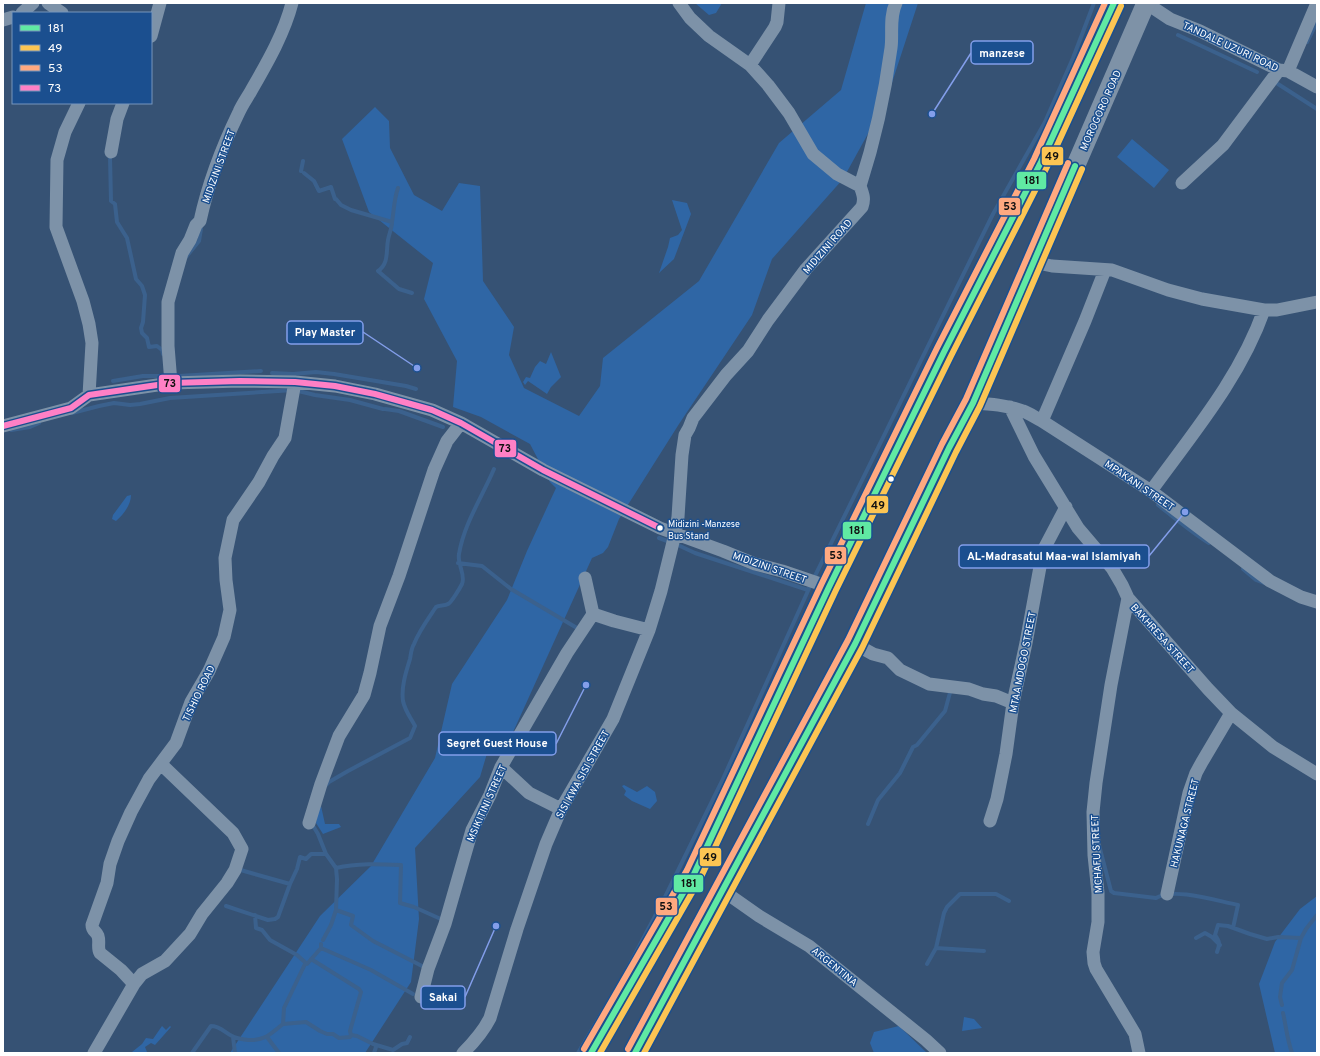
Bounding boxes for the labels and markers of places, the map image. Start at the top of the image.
callout: manzese [971,41,1033,64]
callout: Play Master [287,321,363,344]
unlabelled marker [886,474,896,484]
place label: Midizini -Manzese Bus Stand [668,519,740,542]
marker: Midizini -Manzese Bus Stand [655,523,665,533]
callout: AL-Madrasatul Maa-wal Islamiyah [959,545,1149,568]
callout: Segret Guest House [439,732,556,755]
callout: Sakai [421,986,465,1009]

